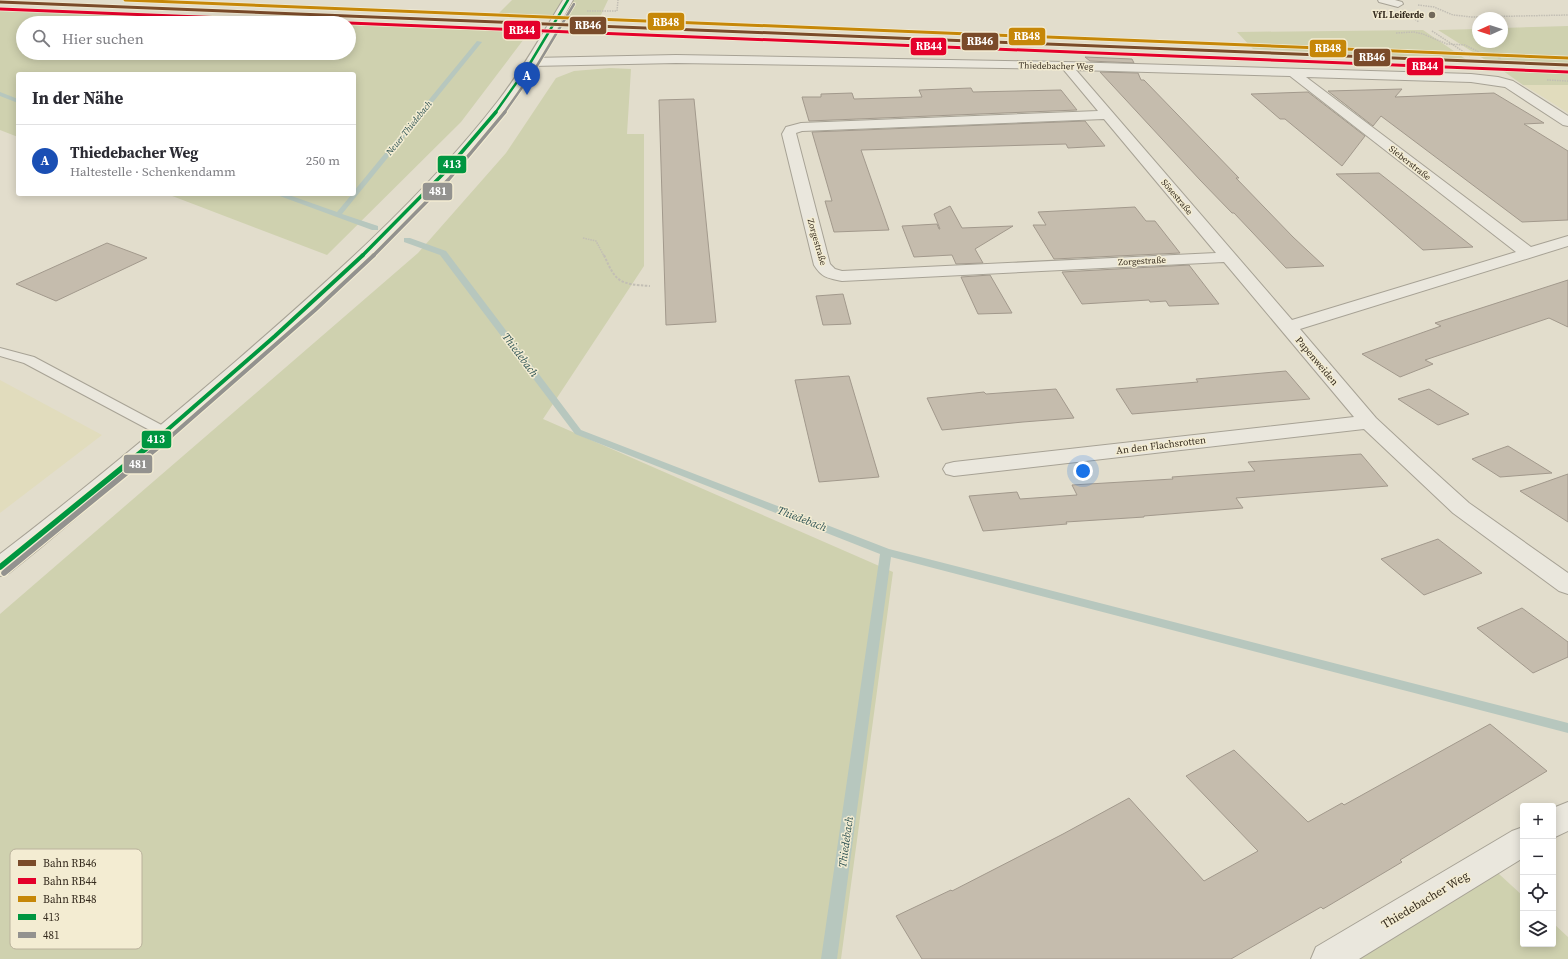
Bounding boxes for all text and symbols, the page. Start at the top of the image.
place label: VfL Leiferde [1373,9,1424,21]
marker: VfL Leiferde [1427,10,1437,20]
line badge: RB48 [647,12,685,31]
north arrow [1472,12,1508,48]
text: RB48 [653,15,679,30]
search box [16,16,356,60]
line badge: RB46 [569,16,607,35]
text: RB46 [575,18,601,33]
line badge: RB44 [503,20,541,40]
text: RB44 [509,23,535,38]
icon: search [30,27,52,49]
line badge: RB48 [1008,27,1046,46]
text: Hier suchen [62,28,144,49]
text: RB48 [1014,29,1040,44]
line badge: RB46 [961,32,999,51]
text: RB46 [967,34,993,49]
line badge: RB44 [910,37,947,56]
text: RB44 [916,39,942,54]
line badge: RB48 [1309,39,1347,58]
text: RB48 [1315,41,1341,56]
line badge: RB46 [1353,48,1391,67]
text: RB46 [1359,50,1385,65]
line badge: RB44 [1406,57,1444,76]
street label: Thiedebacher Weg [1019,59,1094,73]
text: RB44 [1412,59,1438,74]
pin: A [514,62,540,95]
text: In der Nähe [32,86,123,110]
water label: Neuer Thiedebach [383,98,435,158]
text: Thiedebacher Weg [70,142,198,163]
street label: Sieberstraße [1386,143,1434,183]
text: A [41,152,49,169]
text: 250 m [306,152,340,169]
line badge: 413 [437,155,467,174]
text: 413 [443,157,461,172]
text: Haltestelle · Schenkendamm [70,163,236,180]
street label: Sösestraße [1159,177,1196,218]
line badge: 481 [422,182,453,201]
text: 481 [429,184,447,199]
street label: Zorgestraße [805,217,829,267]
street label: Zorgestraße [1118,254,1167,268]
water label: Thiedebach [498,330,542,380]
street label: Papenweiden [1293,334,1341,388]
line badge: 413 [141,430,172,449]
text: 413 [147,432,165,447]
street label: An den Flachsrotten [1115,433,1207,457]
line badge: 481 [123,454,153,474]
text: 481 [129,457,147,472]
your location [1073,461,1093,481]
water label: Thiedebach [775,503,829,535]
map controls [1520,803,1556,947]
button: + [1520,803,1556,839]
water label: Thiedebach [835,815,857,869]
button: − [1520,839,1556,875]
legend [10,849,142,949]
text: Bahn RB46 [43,856,97,871]
street label: Thiedebacher Weg [1378,867,1472,933]
text: Bahn RB44 [43,874,97,889]
button: locate [1520,875,1556,911]
text: Bahn RB48 [43,892,96,907]
text: 413 [43,910,60,925]
button: layers [1520,911,1556,947]
text: 481 [43,928,60,943]

